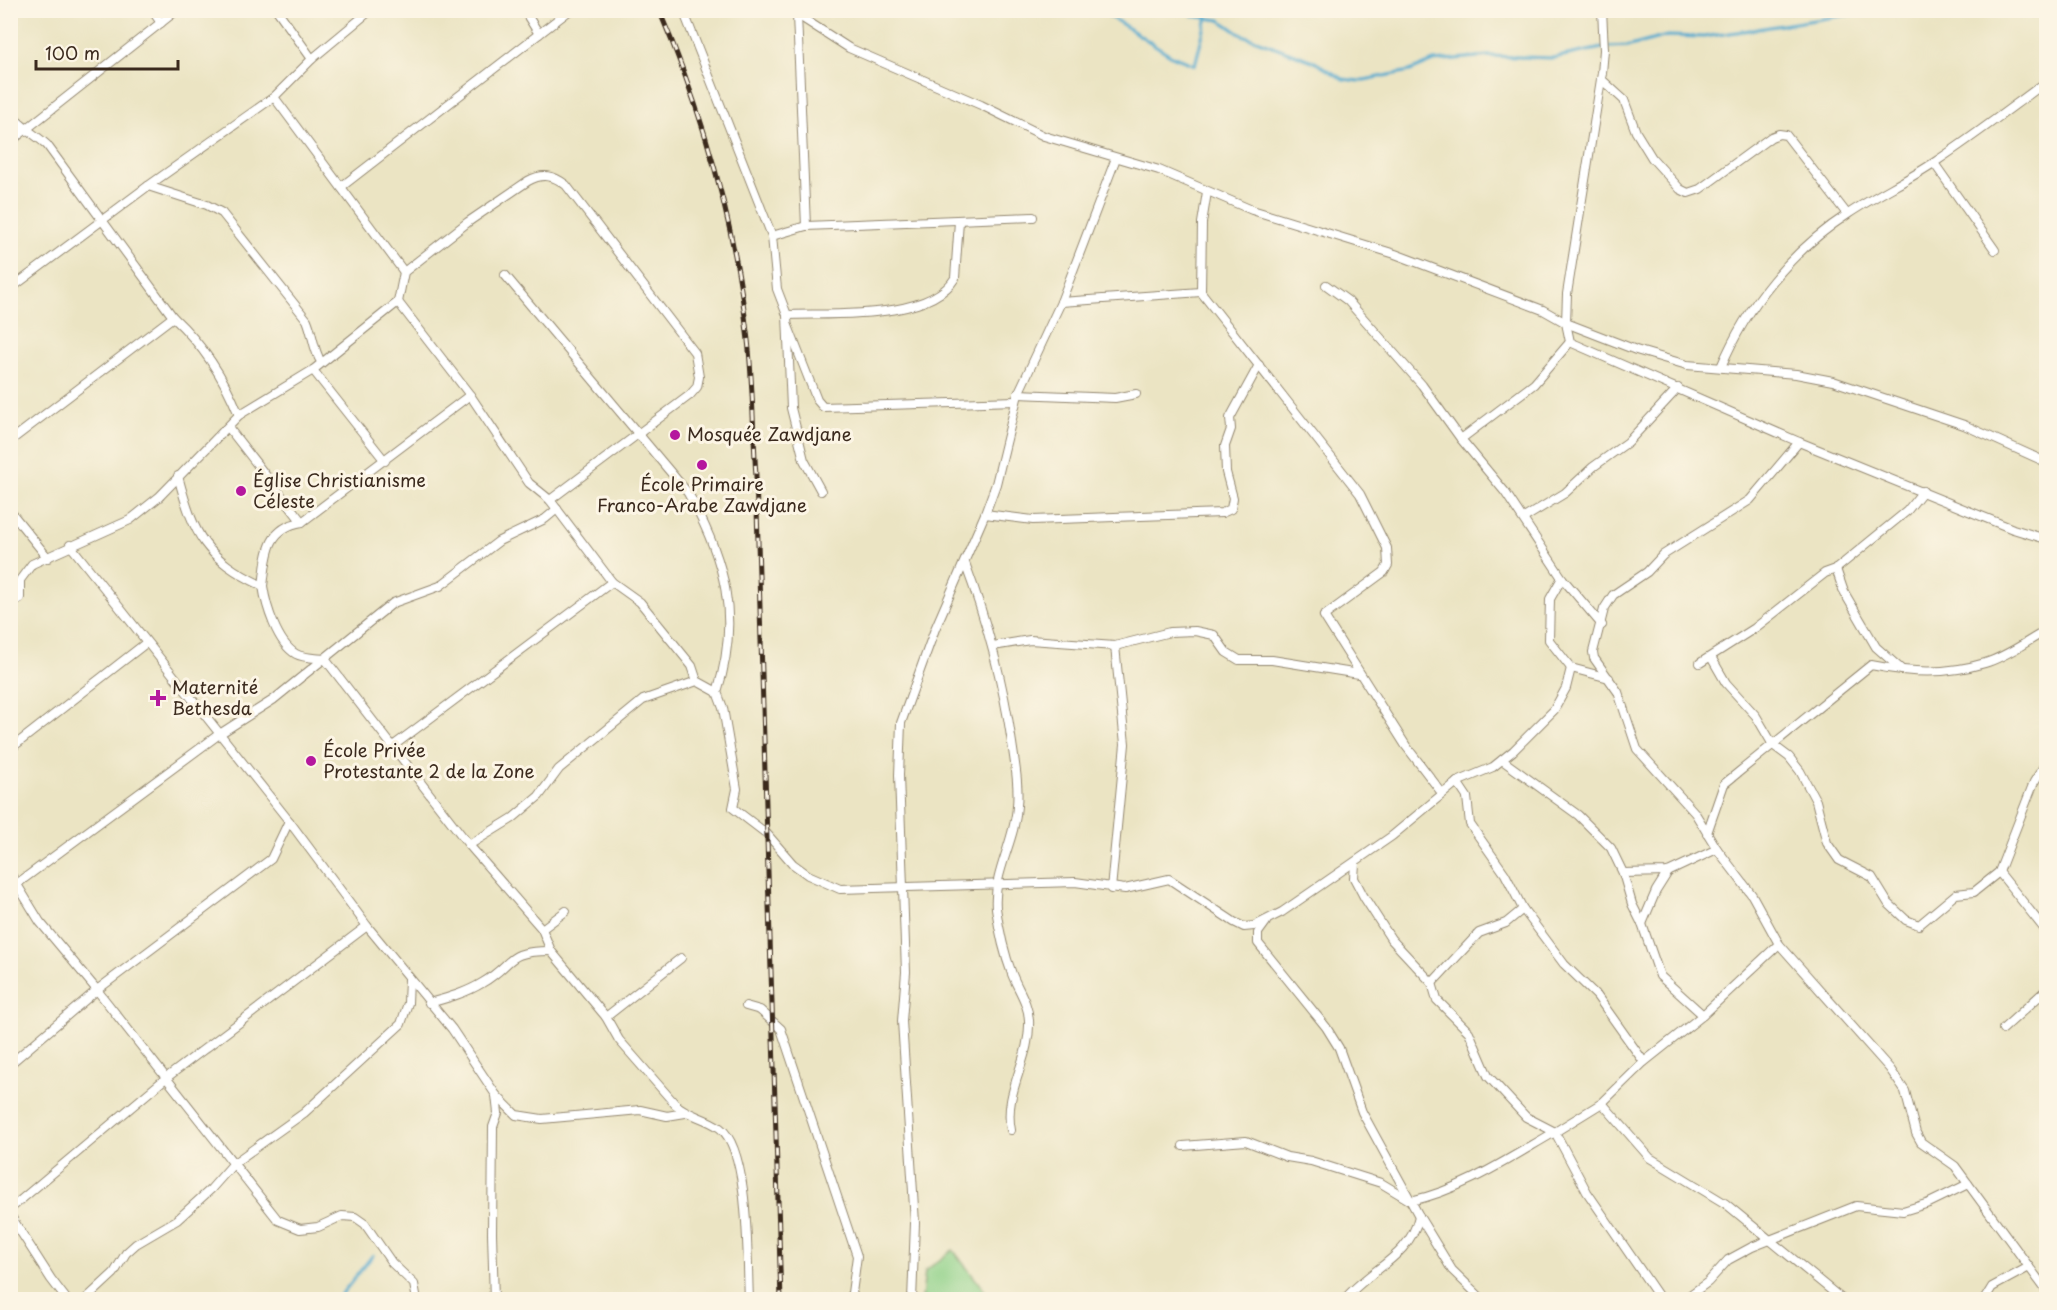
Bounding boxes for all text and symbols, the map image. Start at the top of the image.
scale bar [36,33,178,71]
text: 100 m [45,39,100,66]
place label: Mosquée Zawdjane [687,420,852,447]
marker: Mosquée Zawdjane [668,428,682,442]
marker: École Primaire Franco-Arabe Zawdjane [695,458,709,472]
place label: Église Christianisme Céleste [253,466,426,514]
place label: École Primaire Franco-Arabe Zawdjane [597,470,807,518]
marker: Église Christianisme Céleste [234,484,248,498]
place label: Maternité Bethesda [172,673,258,721]
marker: Maternité Bethesda [149,689,167,707]
place label: École Privée Protestante 2 de la Zone [323,736,535,784]
marker: École Privée Protestante 2 de la Zone [304,754,318,768]

